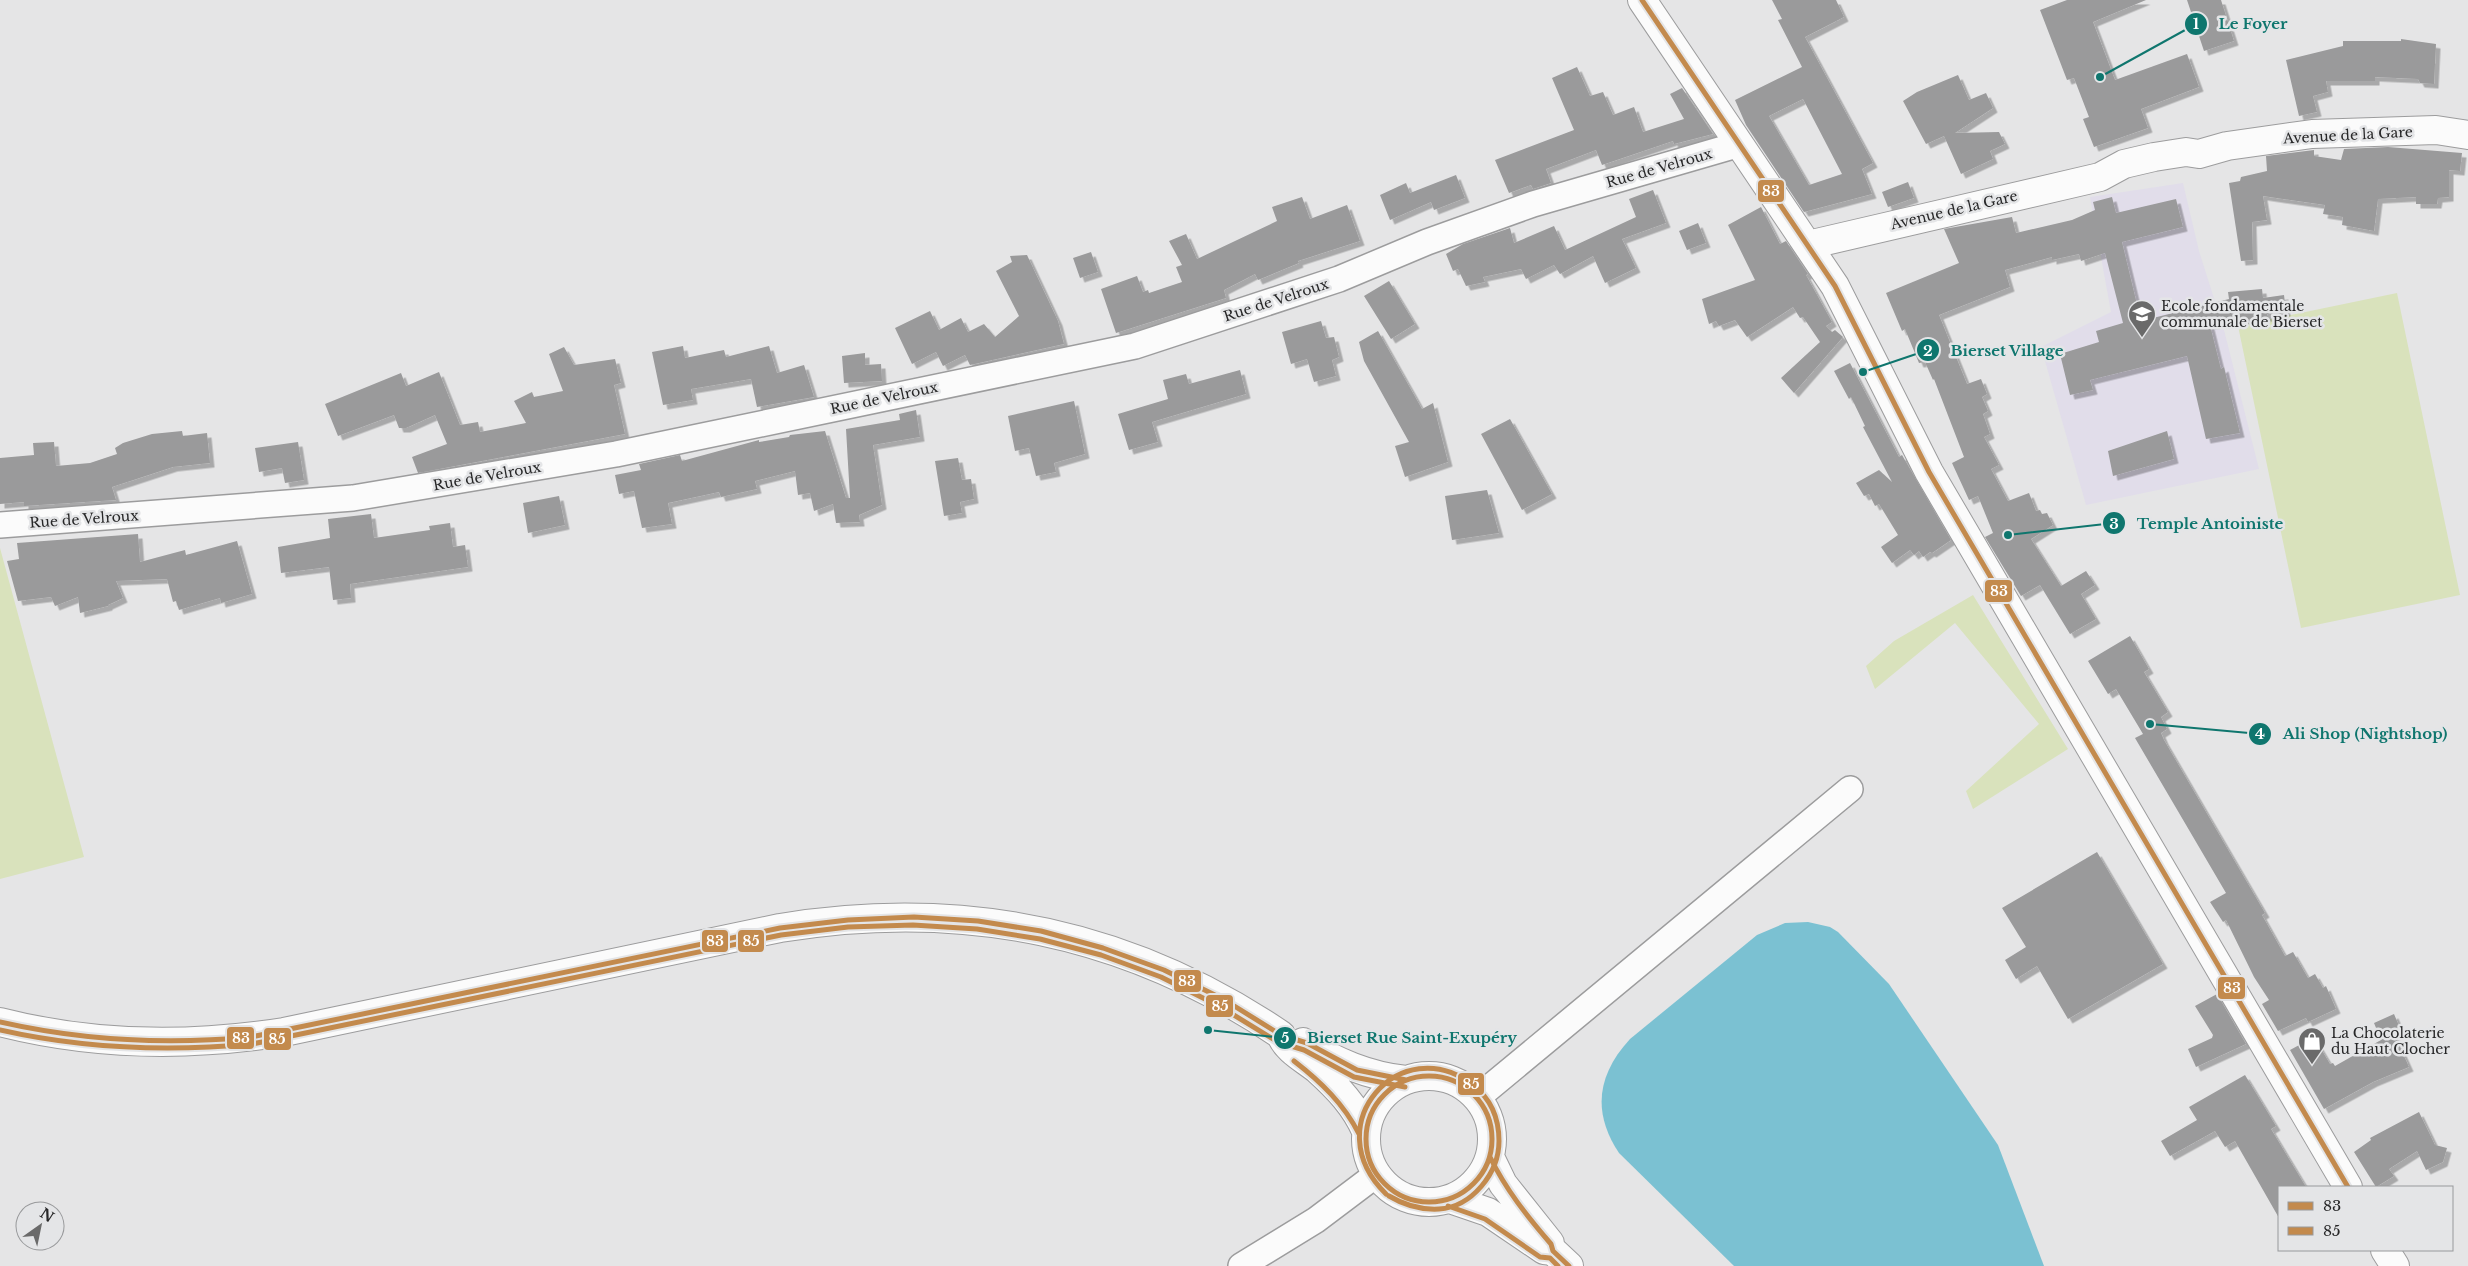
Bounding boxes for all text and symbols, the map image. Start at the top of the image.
callout: Le Foyer [2183,9,2297,39]
text: 1 [2193,14,2200,33]
text: Le Foyer [2218,14,2288,33]
street label: Avenue de la Gare [2282,123,2413,147]
street label: Rue de Velroux [1604,144,1714,192]
line badge: 83 [1757,179,1785,203]
text: 83 [1762,182,1780,200]
street label: Avenue de la Gare [1888,187,2019,234]
street label: Rue de Velroux [1221,274,1331,325]
place label: Ecole fondamentale communale de Bierset [2161,297,2323,331]
school or university icon: Ecole fondamentale communale de Bierset [2127,299,2157,338]
callout: Bierset Village [1916,335,2074,365]
text: 2 [1923,341,1933,360]
text: Bierset Village [1951,341,2064,360]
street label: Rue de Velroux [829,378,940,418]
street label: Rue de Velroux [432,458,543,494]
street label: Rue de Velroux [29,506,140,532]
callout: Temple Antoiniste [2102,508,2294,538]
text: 3 [2109,514,2119,533]
text: Temple Antoiniste [2137,514,2283,533]
line badge: 83 [1984,579,2013,603]
text: 83 [1990,582,2008,600]
callout: Ali Shop (Nightshop) [2248,719,2458,749]
text: 4 [2255,724,2265,743]
text: Ali Shop (Nightshop) [2282,724,2447,743]
line badge: 83 [701,929,729,953]
line badge: 85 [737,929,765,953]
text: 83 [706,932,724,950]
text: 85 [742,932,760,950]
line badge: 83 [1173,969,1202,993]
text: 83 [1178,972,1196,990]
line badge: 83 [2217,976,2246,1000]
text: 83 [2223,979,2241,997]
line badge: 85 [1205,994,1234,1018]
text: 85 [1211,997,1229,1015]
callout: Bierset Rue Saint-Exupéry [1272,1023,1527,1053]
place label: La Chocolaterie du Haut Clocher [2331,1024,2450,1058]
line badge: 83 [226,1026,255,1050]
shop icon: La Chocolaterie du Haut Clocher [2297,1026,2327,1065]
line badge: 85 [263,1027,292,1051]
text: 5 [1281,1028,1290,1047]
text: Bierset Rue Saint-Exupéry [1307,1028,1517,1047]
text: 83 [232,1029,250,1047]
text: 85 [268,1030,286,1048]
line badge: 85 [1457,1072,1485,1096]
text: 85 [1462,1075,1480,1093]
legend [2278,1186,2453,1251]
text: 83 [2323,1196,2341,1215]
north arrow [15,1201,65,1251]
text: N [37,1204,58,1226]
text: 85 [2323,1221,2341,1240]

